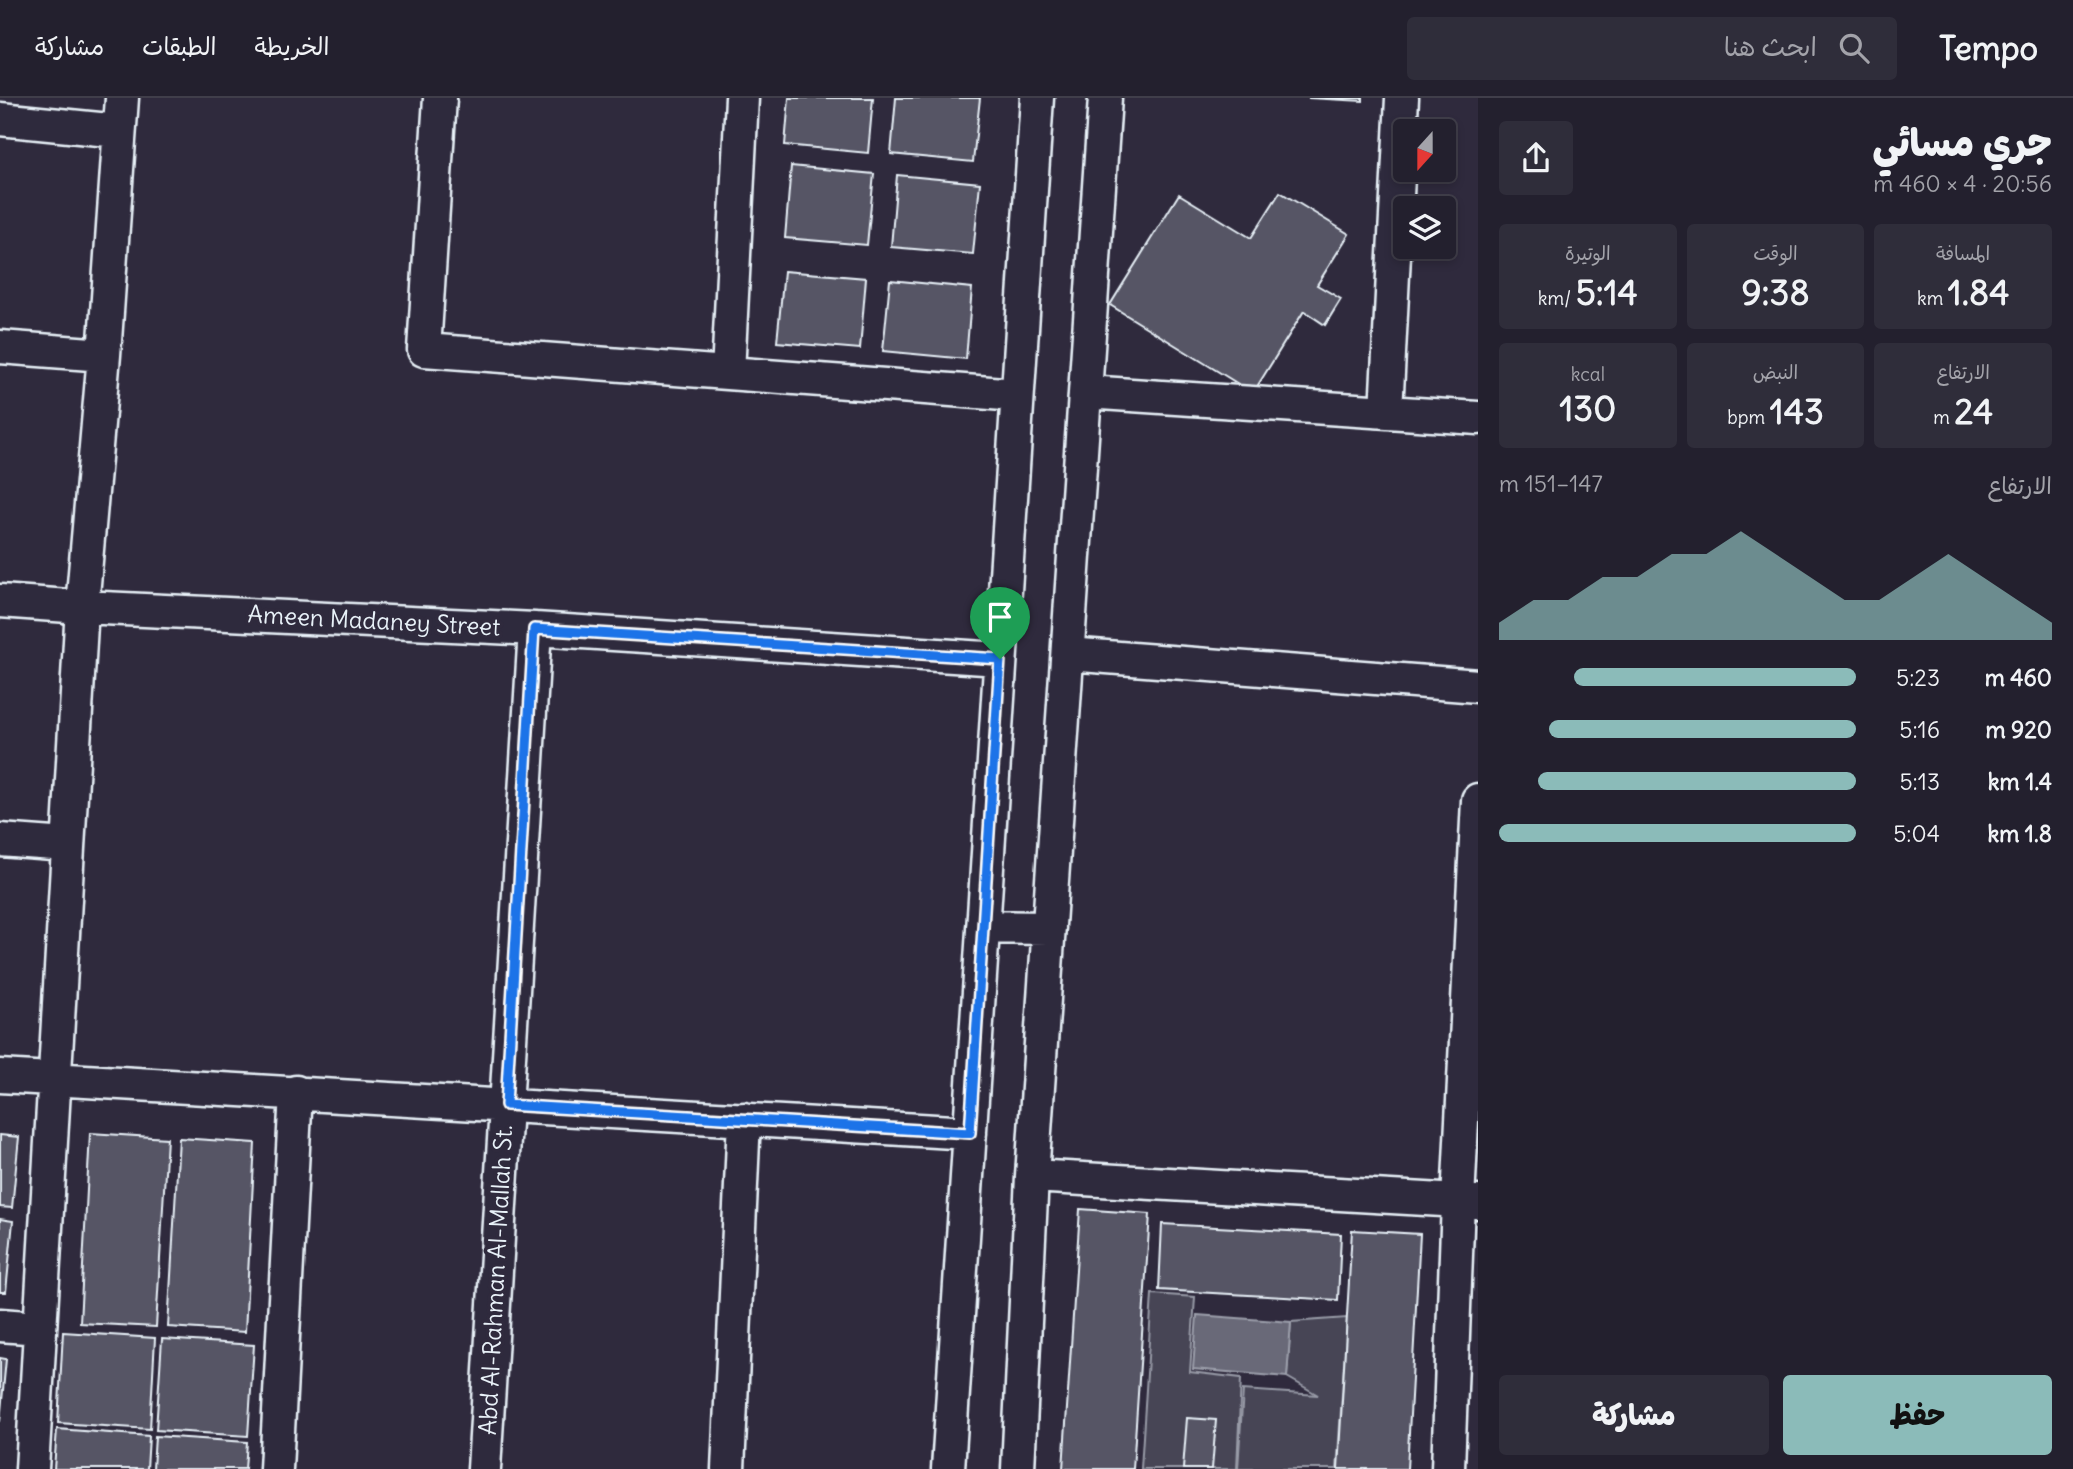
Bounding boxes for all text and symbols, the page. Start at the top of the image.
search box [1407,17,1897,80]
text: Tempo [1939,27,2038,69]
icon: search [1835,29,1873,67]
text: ابحث هنا [1724,30,1817,63]
text: مشاركة [35,31,104,61]
text: الطبقات [142,31,217,61]
text: الخريطة [255,31,329,61]
north arrow [1393,119,1456,182]
map controls [1393,119,1456,259]
text: جري مسائي [1872,119,2052,166]
button: share [1499,121,1573,195]
text: 20:56 · 4 × 460 m [1873,169,2052,198]
button: layers [1393,196,1456,259]
text: الوتيرة [1565,241,1611,265]
text: الوقت [1753,241,1798,265]
text: المسافة [1936,241,1990,265]
text: 5:14 [1576,270,1638,314]
text: 9:38 [1741,270,1810,314]
text: 1.84 [1948,270,2009,314]
text: /km [1538,286,1576,310]
text: km [1917,286,1948,310]
text: النبض [1753,360,1798,384]
text: الارتفاع [1937,360,1990,384]
text: kcal [1571,362,1605,386]
text: 130 [1559,386,1616,430]
text: 143 [1770,389,1824,433]
text: 24 [1954,389,1993,433]
text: bpm [1727,405,1770,429]
text: m [1933,405,1954,429]
text: 147–151 m [1499,469,1603,498]
text: الارتفاع [1988,471,2052,500]
pin [970,587,1030,659]
street label: Ameen Madaney Street [247,598,501,642]
icon: arrive [981,598,1019,636]
text: 5:23 [1896,663,1940,692]
text: 460 m [1985,663,2052,692]
text: 5:16 [1899,715,1940,744]
text: 920 m [1985,715,2052,744]
text: 5:13 [1899,767,1940,796]
text: 1.4 km [1988,767,2052,796]
text: 5:04 [1893,819,1940,848]
text: 1.8 km [1987,819,2052,848]
street label: Abd Al-Rahman Al-Mallah St. [472,1124,518,1436]
button: مشاركة [1499,1375,1769,1455]
button: حفظ [1783,1375,2052,1455]

